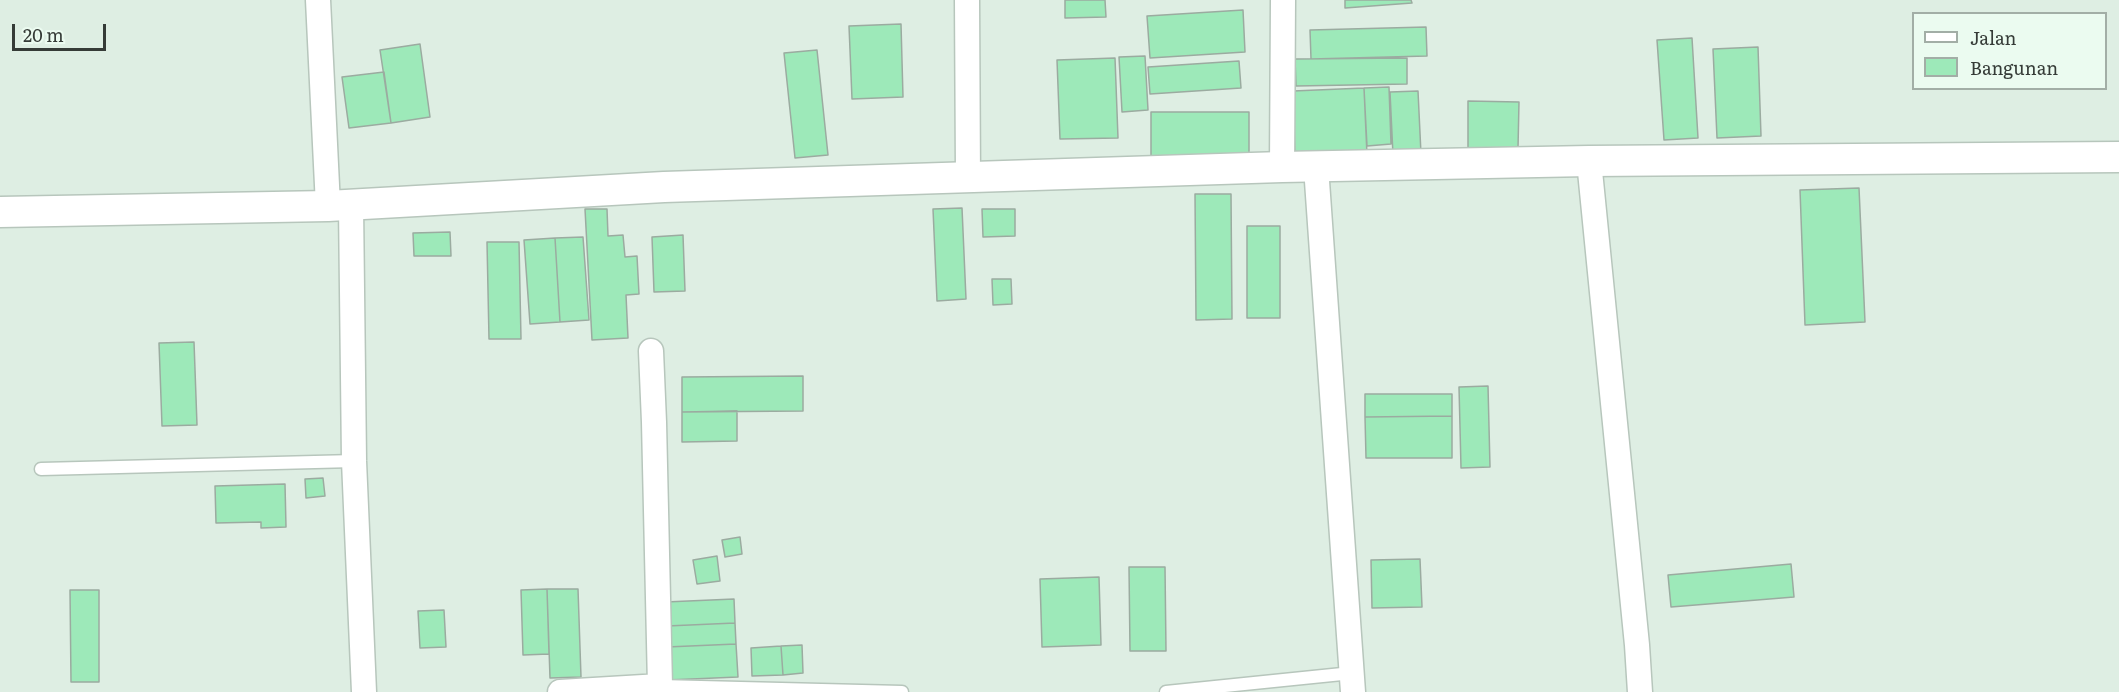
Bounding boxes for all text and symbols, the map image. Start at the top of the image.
scale bar [15,12,110,50]
legend [1912,12,2107,90]
text: 20 m [23,21,64,48]
text: Jalan [1970,24,2016,51]
text: Bangunan [1970,54,2058,81]

